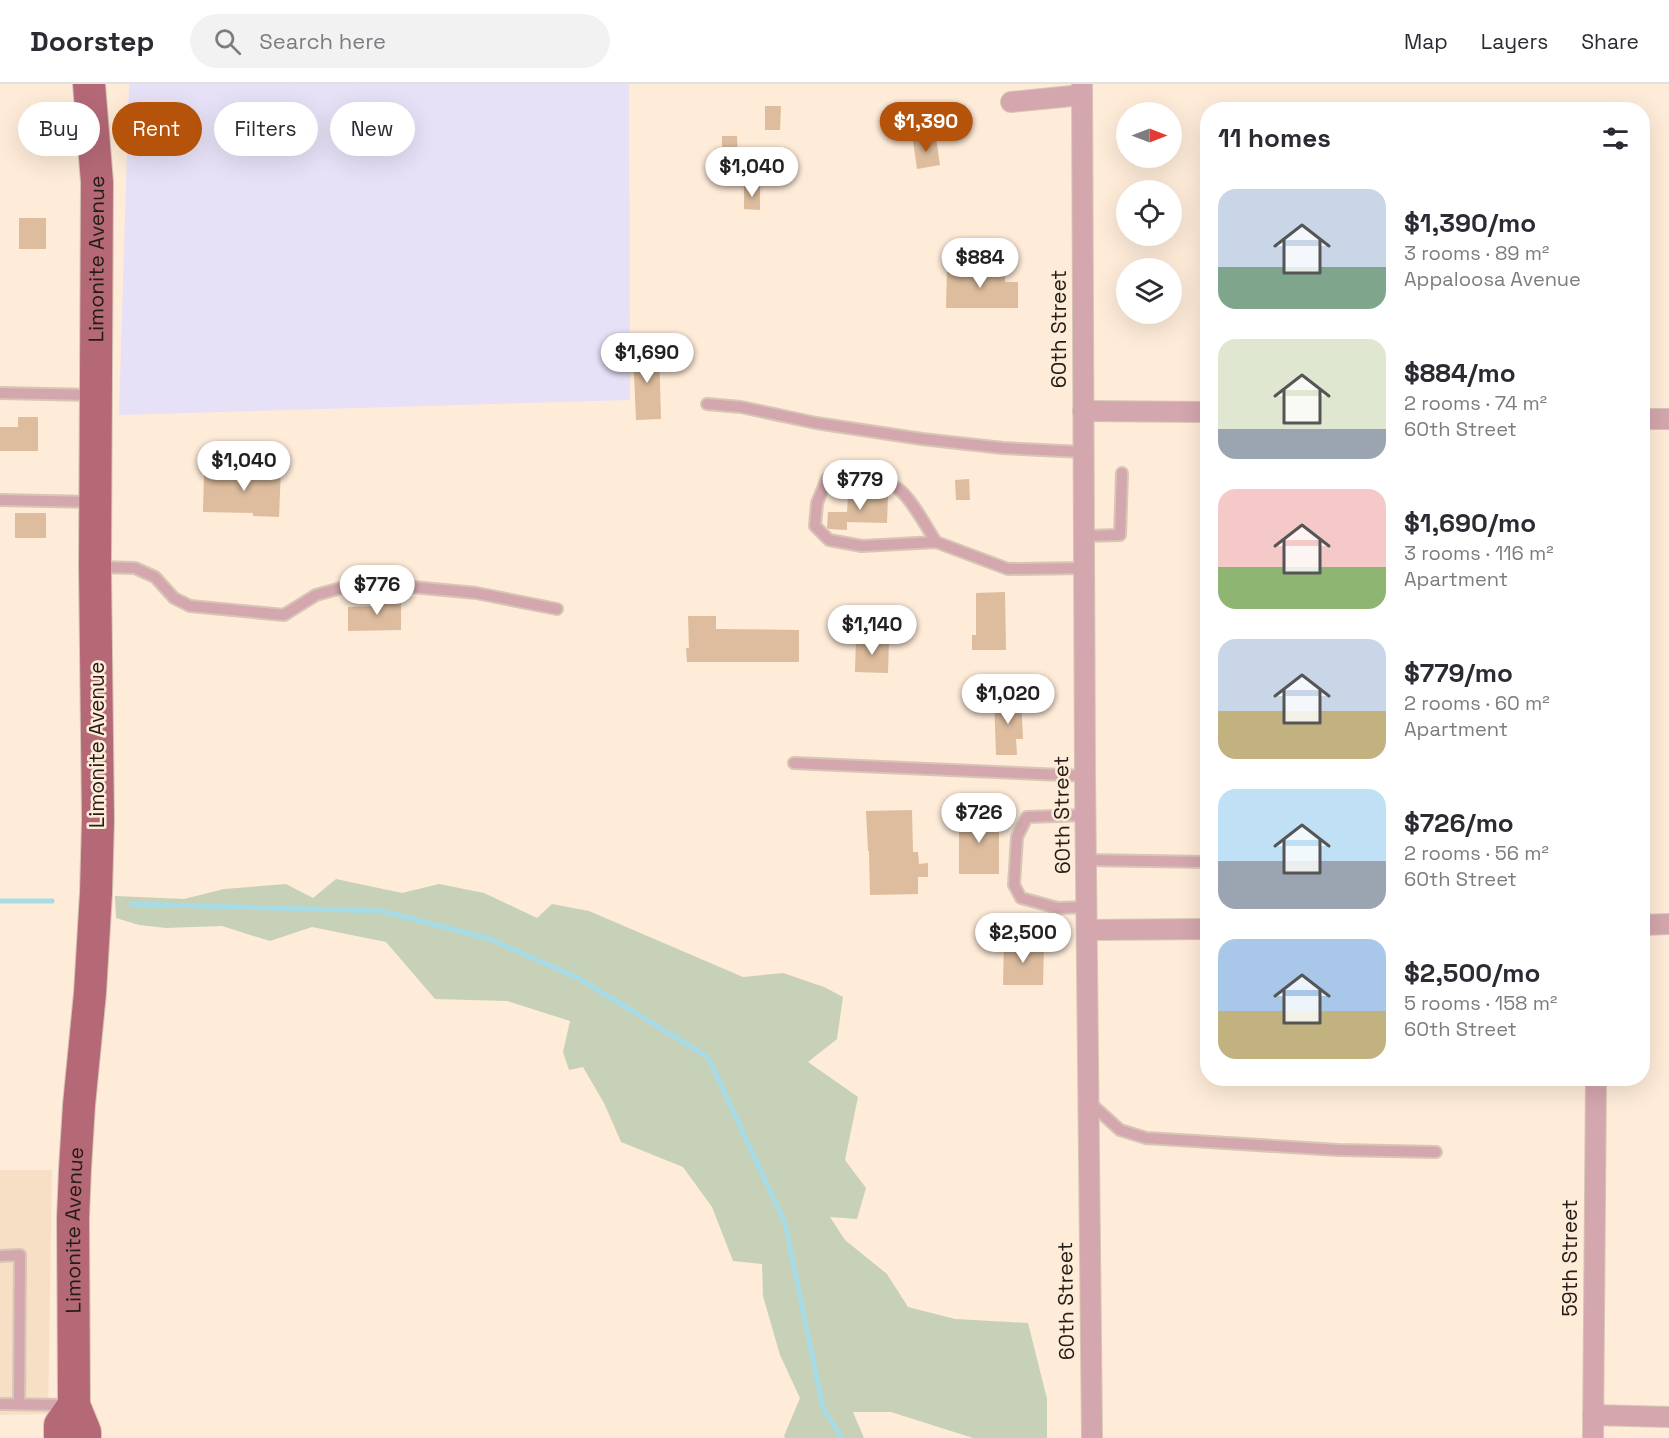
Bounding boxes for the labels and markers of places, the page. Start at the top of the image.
pin: $1,390 [877,102,975,153]
pin: $1,040 [703,147,801,198]
pin: $884 [944,238,1016,289]
pin: $1,690 [598,333,696,384]
pin: $1,040 [195,441,293,492]
pin: $779 [824,460,896,511]
pin: $776 [341,565,413,616]
pin: $1,140 [823,605,921,656]
pin: $1,020 [959,674,1057,725]
pin: $726 [943,793,1015,844]
pin: $2,500 [974,913,1072,964]

